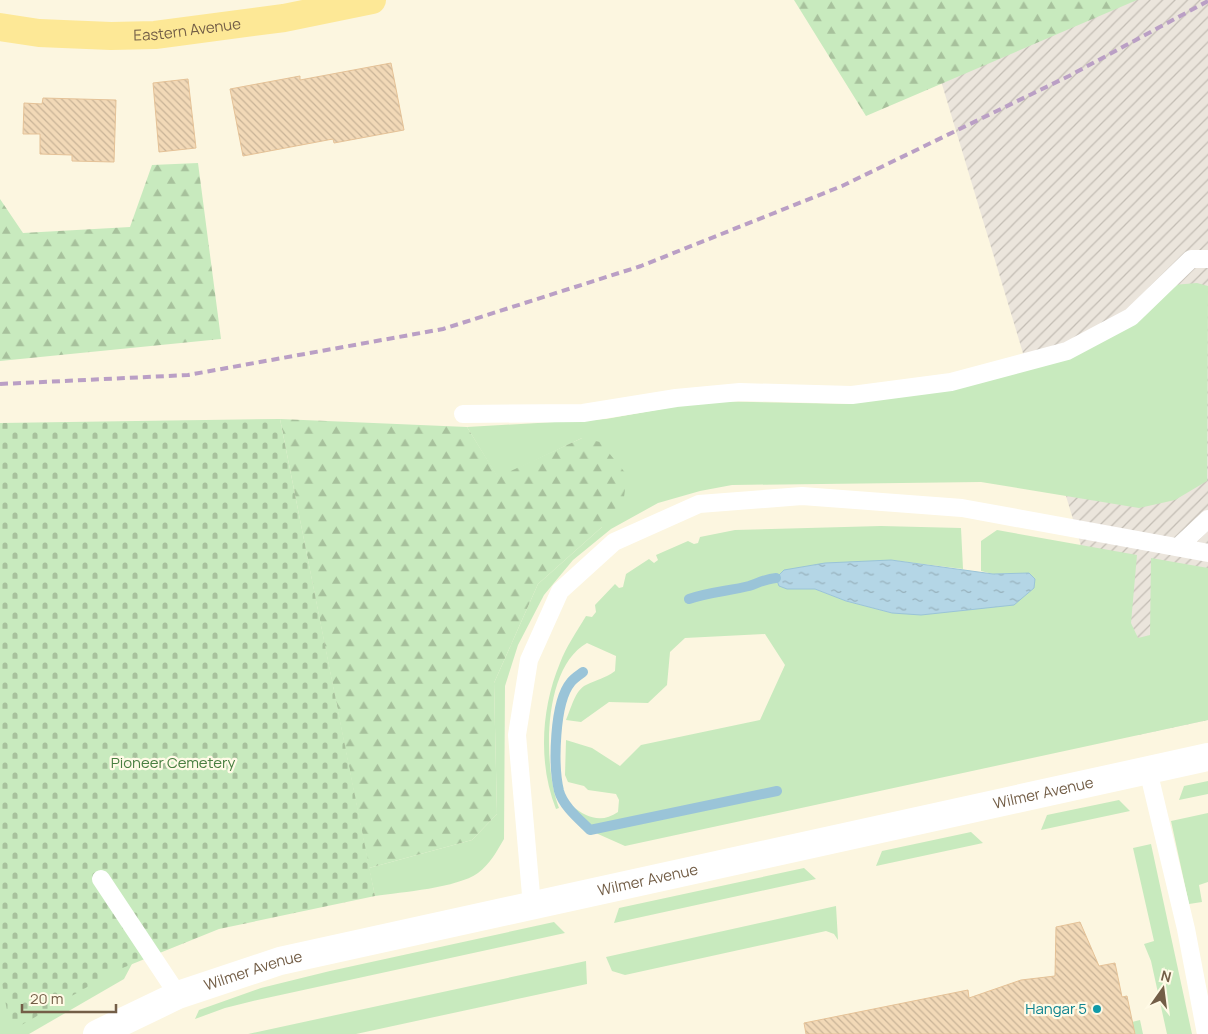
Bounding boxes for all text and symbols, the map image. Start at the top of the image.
street label: Eastern Avenue [133,13,242,45]
park label: Pioneer Cemetery [111,752,235,773]
street label: Wilmer Avenue [991,771,1096,814]
street label: Wilmer Avenue [596,858,700,901]
street label: Wilmer Avenue [201,945,304,996]
north arrow [1138,964,1188,1014]
text: N [1159,965,1173,986]
scale bar [22,982,116,1014]
text: 20 m [30,988,63,1009]
place label: Hangar 5 [1025,998,1087,1019]
marker: Hangar 5 [1091,1003,1103,1015]

